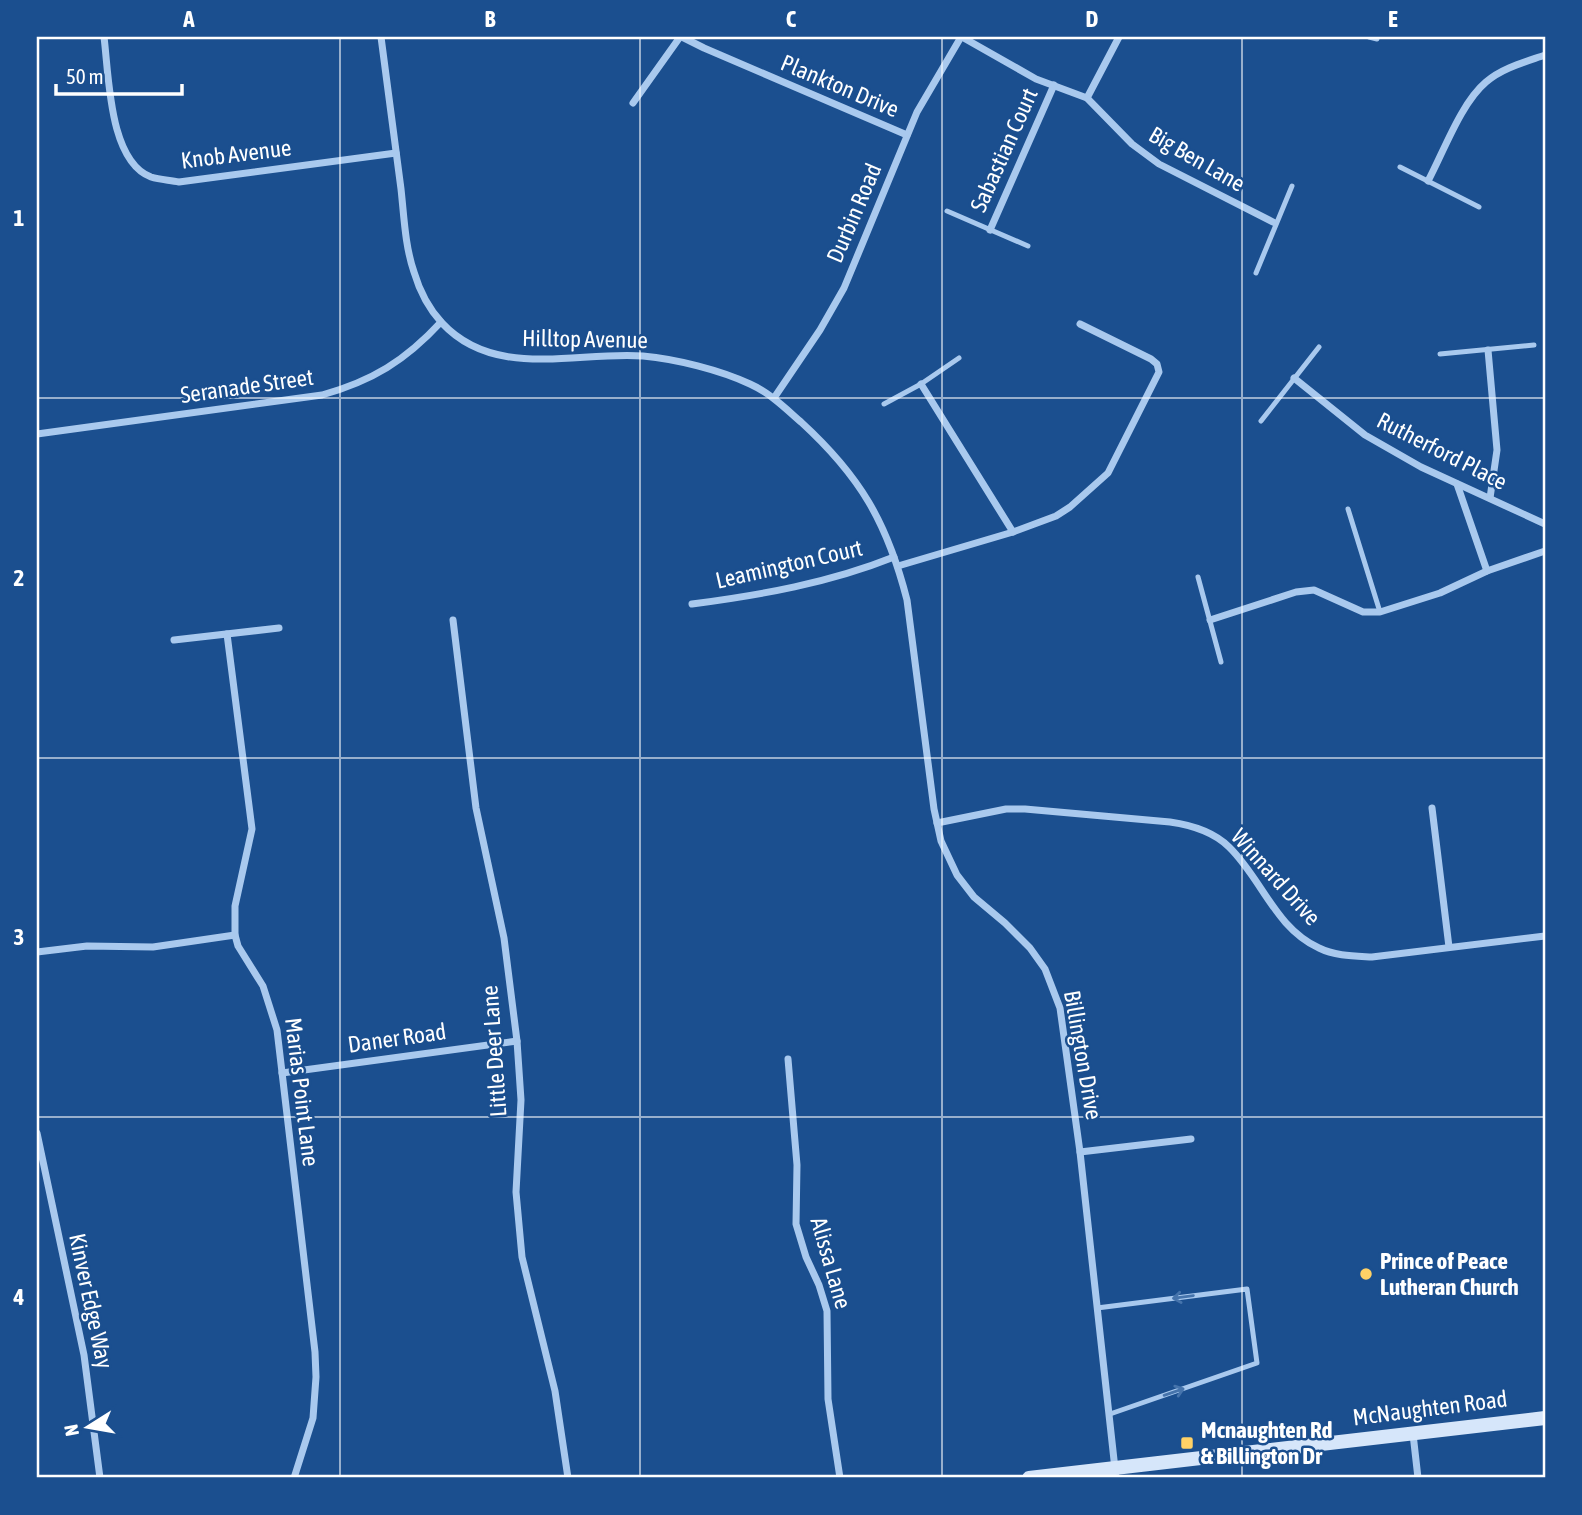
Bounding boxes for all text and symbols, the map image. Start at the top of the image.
text: A [182,6,195,32]
text: B [485,6,496,32]
text: C [786,6,797,32]
text: D [1086,6,1099,32]
text: E [1388,6,1398,32]
street label: Plankton Drive [777,50,903,122]
scale bar [56,52,182,96]
text: 50 m [66,64,104,88]
street label: Sabastian Court [965,84,1043,216]
street label: Big Ben Lane [1145,121,1249,197]
street label: Knob Avenue [179,134,293,174]
street label: Durbin Road [821,160,887,266]
text: 1 [14,205,25,231]
street label: Hilltop Avenue [522,325,648,353]
street label: Seranade Street [179,364,315,408]
street label: Rutherford Place [1373,407,1511,495]
street label: Leamington Court [713,534,865,594]
text: 2 [14,565,24,591]
street label: Winnard Drive [1226,824,1326,930]
text: 3 [14,924,24,950]
street label: Little Deer Lane [476,984,512,1118]
street label: Billington Drive [1059,988,1107,1122]
street label: Marias Point Lane [280,1016,324,1168]
street label: Daner Road [346,1018,448,1058]
street label: Alissa Lane [806,1214,856,1312]
street label: Kinver Edge Way [64,1231,118,1371]
place label: Prince of Peace Lutheran Church [1380,1248,1519,1300]
marker: Prince of Peace Lutheran Church [1358,1266,1374,1282]
text: 4 [13,1284,25,1310]
one-way arrow [1172,1291,1195,1304]
one-way arrow [1163,1385,1185,1397]
street label: McNaughten Road [1351,1386,1509,1430]
north arrow [52,1392,122,1462]
place label: Mcnaughten Rd & Billington Dr [1201,1417,1333,1469]
text: N [59,1423,83,1438]
marker: Mcnaughten Rd & Billington Dr [1179,1435,1195,1451]

